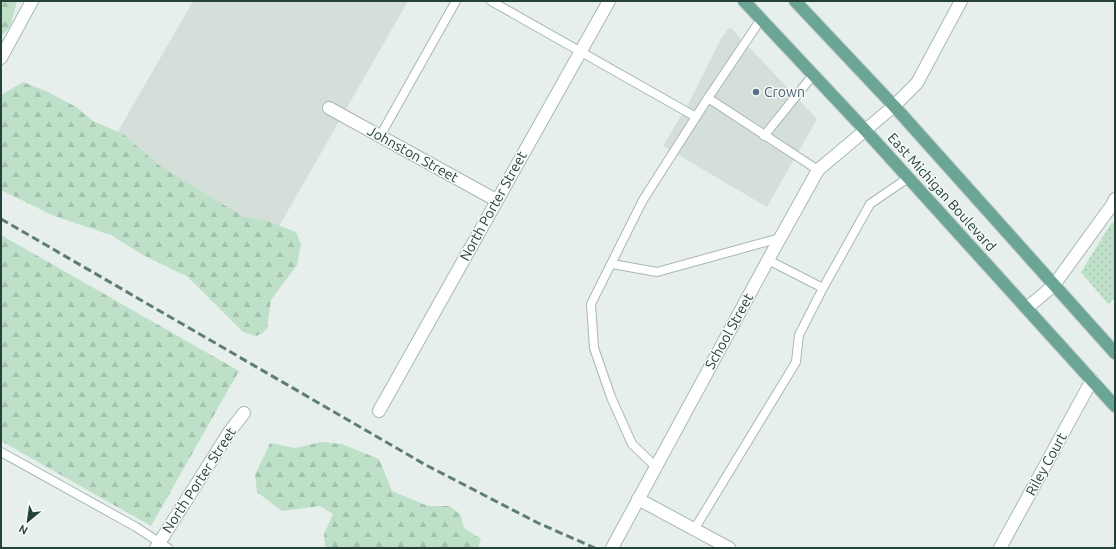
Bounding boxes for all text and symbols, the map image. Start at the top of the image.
place label: Crown [764,84,805,100]
marker: Crown [751,87,761,97]
street label: Johnston Street [365,122,462,186]
street label: East Michigan Boulevard [885,130,999,254]
street label: North Porter Street [456,148,530,264]
street label: School Street [702,290,757,372]
street label: North Porter Street [159,424,239,536]
street label: Riley Court [1022,429,1070,498]
north arrow [8,501,48,541]
text: N [17,523,30,537]

